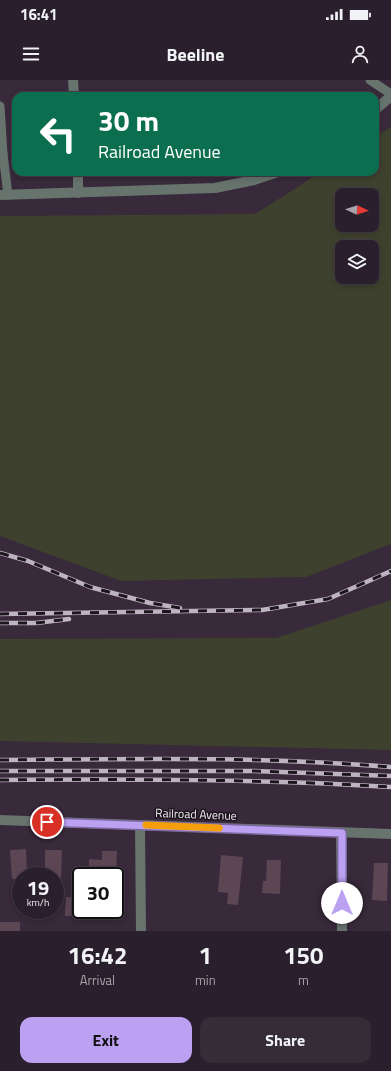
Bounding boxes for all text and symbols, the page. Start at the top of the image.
text: 16:41 [20,3,57,26]
text: Beeline [167,41,224,68]
icon: menu [20,43,42,65]
icon: person [349,43,371,65]
text: 30 m [98,99,159,142]
icon: left [32,108,84,160]
text: Railroad Avenue [98,138,221,165]
north arrow [335,188,379,232]
map controls [335,188,379,284]
button: layers [335,240,379,284]
street label: Railroad Avenue [155,803,237,825]
pin [30,805,64,839]
icon: arrive [36,811,58,833]
speed limit sign: 30 [72,867,124,919]
text: 19 [27,872,49,903]
position arrow [321,882,363,924]
text: km/h [27,895,49,910]
text: 16:42 [68,937,127,973]
text: 1 [199,937,212,973]
text: 150 [283,937,323,973]
text: Arrival [80,970,115,990]
text: min [195,970,216,990]
text: m [298,970,309,990]
button: Exit [20,1017,192,1063]
button: Share [200,1017,371,1063]

